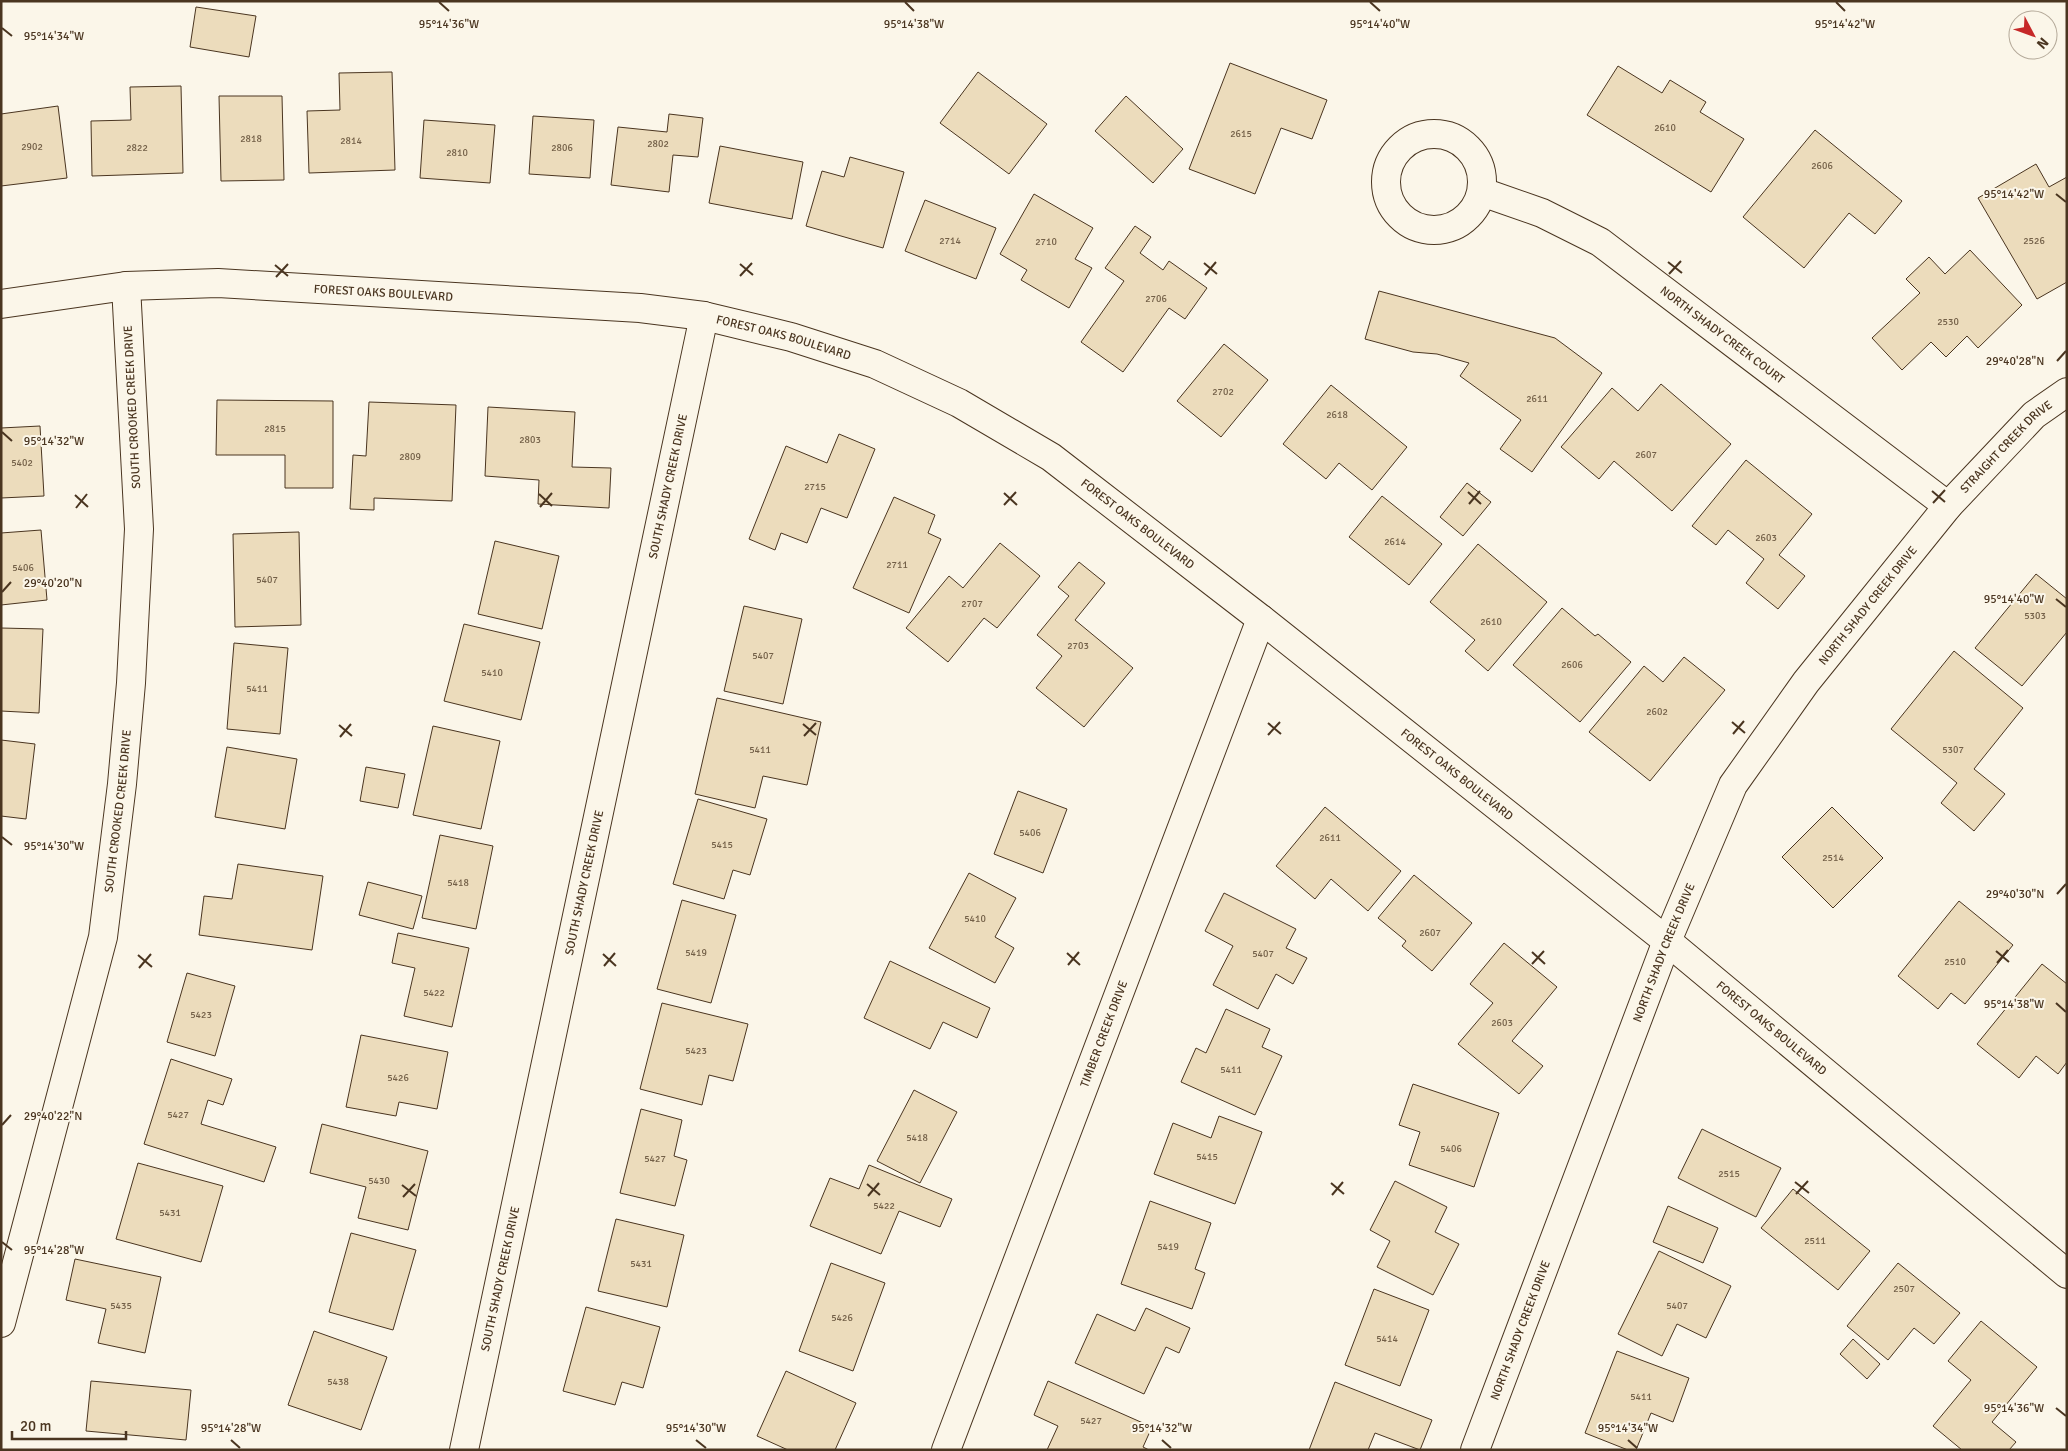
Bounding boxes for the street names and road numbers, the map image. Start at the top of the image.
street label: FOREST OAKS BOULEVARD [313,282,454,305]
street label: NORTH SHADY CREEK COURT [1657,283,1787,387]
street label: FOREST OAKS BOULEVARD [715,312,853,364]
street label: SOUTH CROOKED CREEK DRIVE [121,325,144,489]
street label: STRAIGHT CREEK DRIVE [1957,397,2055,496]
street label: SOUTH SHADY CREEK DRIVE [646,412,691,560]
street label: FOREST OAKS BOULEVARD [1078,476,1197,573]
street label: NORTH SHADY CREEK DRIVE [1816,543,1921,668]
street label: FOREST OAKS BOULEVARD [1397,726,1516,824]
street label: SOUTH CROOKED CREEK DRIVE [102,729,135,893]
street label: SOUTH SHADY CREEK DRIVE [562,809,607,956]
street label: NORTH SHADY CREEK DRIVE [1630,881,1699,1024]
street label: TIMBER CREEK DRIVE [1077,978,1131,1090]
street label: FOREST OAKS BOULEVARD [1713,978,1830,1079]
street label: SOUTH SHADY CREEK DRIVE [478,1205,523,1353]
street label: NORTH SHADY CREEK DRIVE [1487,1258,1554,1402]

